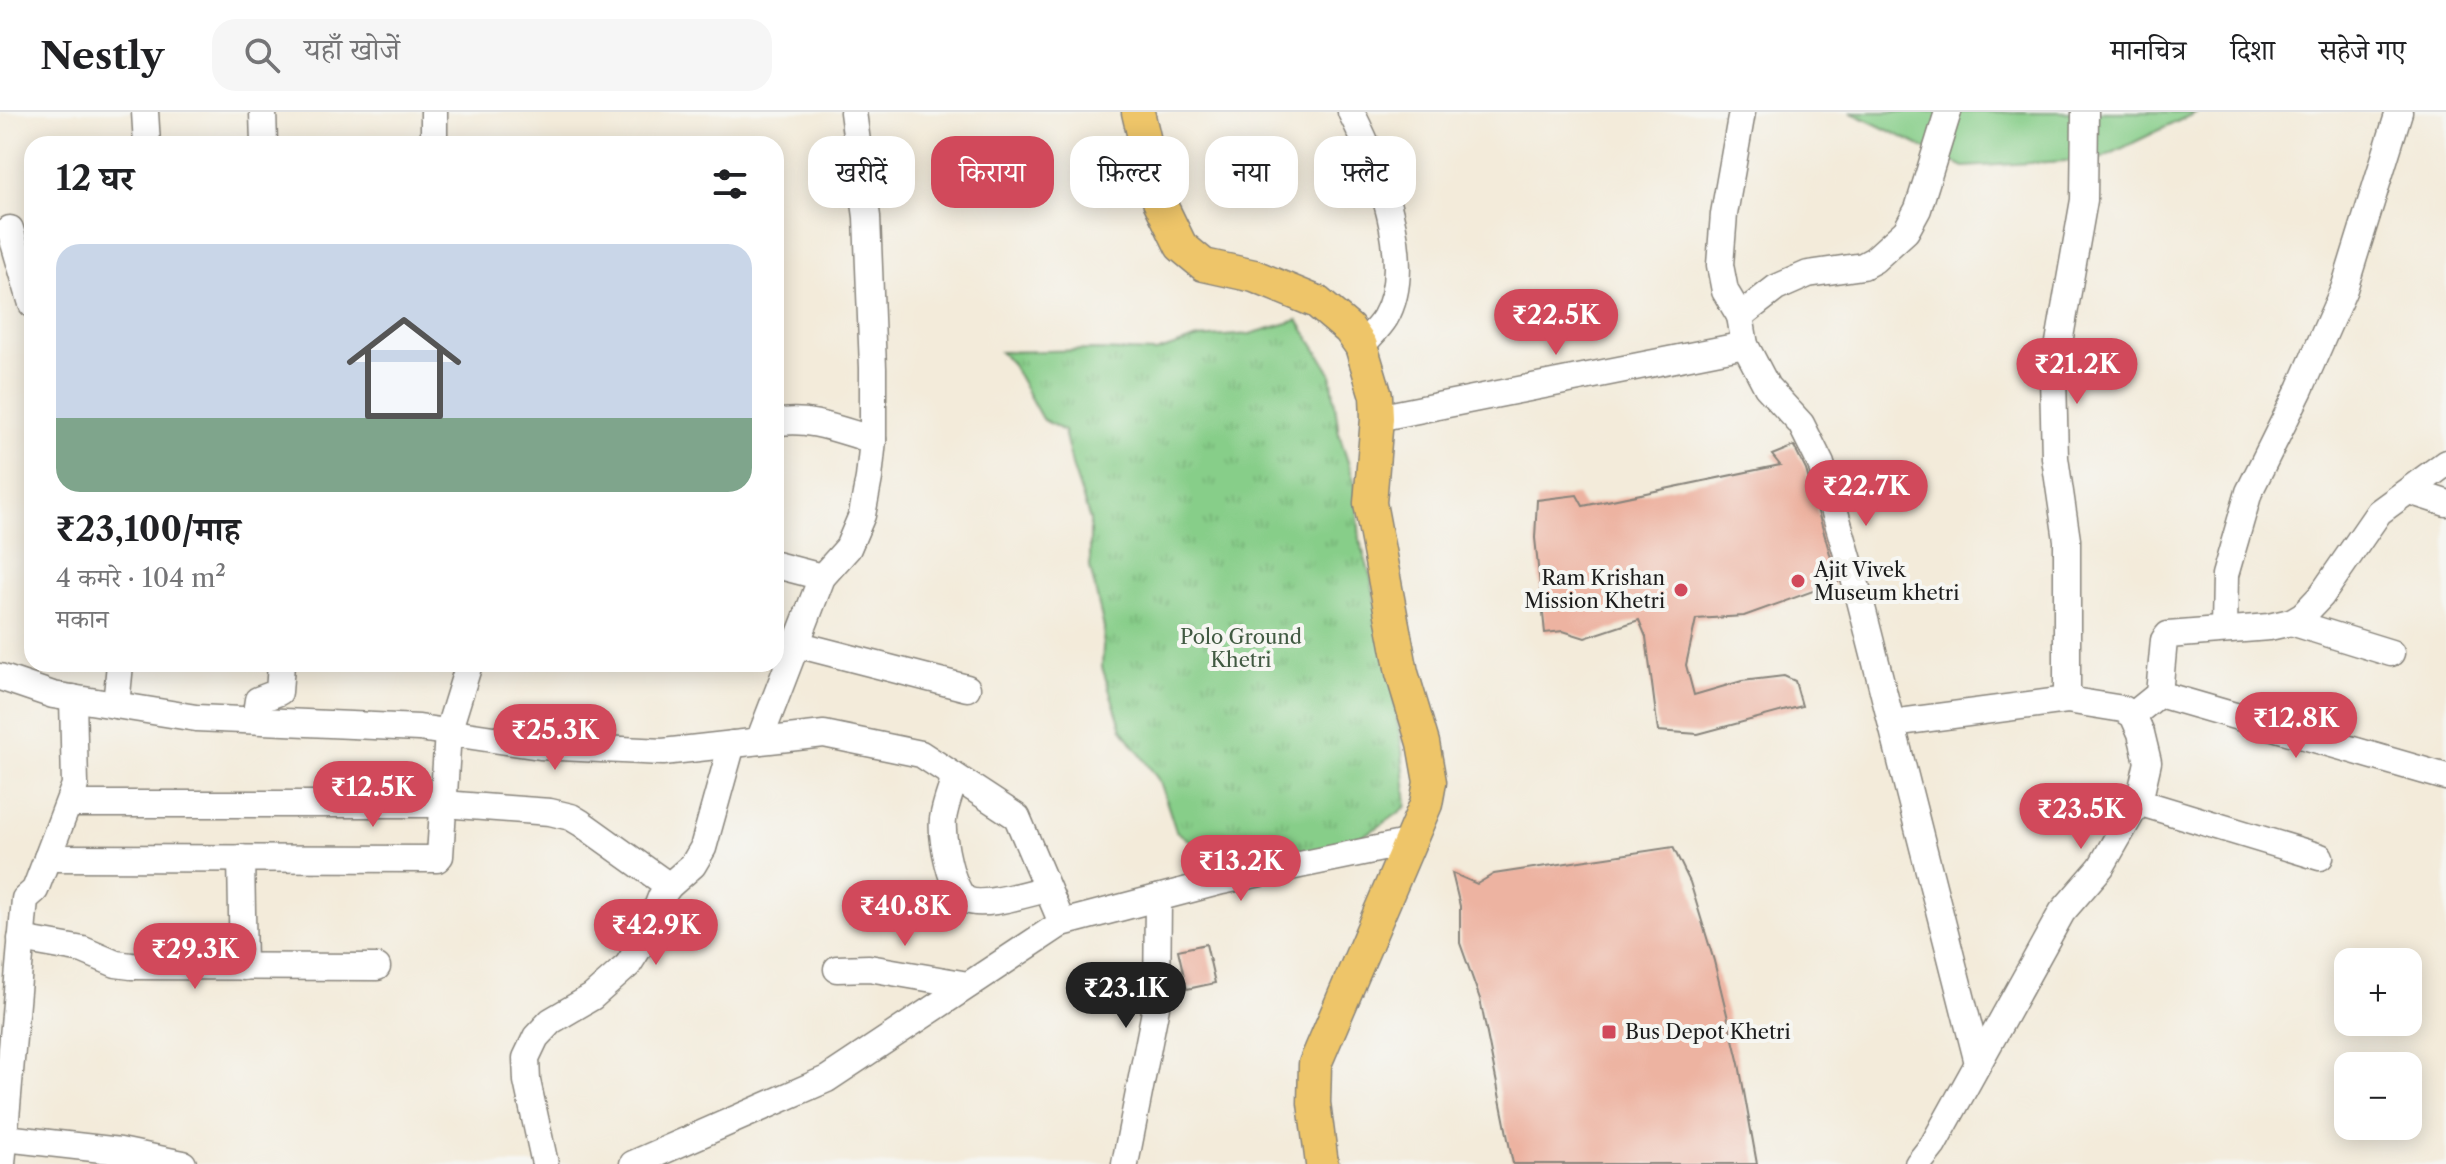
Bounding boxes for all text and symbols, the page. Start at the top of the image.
search box [212,19,772,91]
text: यहाँ खोजें [304,31,400,68]
text: Nestly [40,32,164,79]
icon: search [240,33,284,77]
text: मानचित्र [2110,33,2186,67]
text: दिशा [2230,33,2275,67]
text: सहेजे गए [2319,33,2406,67]
chip: खरीदें [808,136,915,208]
chip: किराया [931,136,1054,208]
chip: फ़िल्टर [1070,136,1189,208]
chip: नया [1205,136,1298,208]
chip: फ़्लैट [1314,136,1416,208]
text: 12 घर [56,157,134,199]
icon: filters [708,162,752,206]
pin: ₹22.5K [1491,289,1621,357]
icon: home [332,296,476,440]
text: ₹22.5K [1512,299,1600,331]
pin: ₹21.2K [2012,338,2142,406]
text: ₹21.2K [2034,348,2120,380]
pin: ₹22.7K [1801,460,1931,528]
text: ₹22.7K [1823,470,1909,502]
text: ₹23,100/माह [56,508,240,550]
place label: Ajit Vivek Museum khetri [1813,558,1959,605]
text: 4 कमरे · 104 m² [56,562,226,594]
place label: Ram Krishan Mission Khetri [1524,566,1665,613]
marker: Ajit Vivek Museum khetri [1789,572,1807,590]
marker: Ram Krishan Mission Khetri [1672,581,1690,599]
text: मकान [56,603,109,635]
park label: Polo Ground Khetri [1180,625,1302,672]
pin: ₹12.8K [2231,692,2361,760]
text: ₹12.8K [2253,702,2339,734]
pin: ₹25.3K [490,704,620,772]
text: ₹25.3K [511,714,599,746]
pin: ₹12.5K [308,761,438,829]
text: ₹12.5K [331,771,415,803]
pin: ₹23.5K [2016,783,2146,851]
text: ₹23.5K [2037,793,2125,825]
pin: ₹13.2K [1176,835,1306,903]
text: ₹13.2K [1199,845,1283,877]
pin: ₹40.8K [840,880,970,948]
text: ₹40.8K [860,890,950,922]
pin: ₹42.9K [591,899,721,967]
text: ₹42.9K [612,909,700,941]
pin: ₹29.3K [130,923,260,991]
text: ₹29.3K [151,933,239,965]
map controls [2334,948,2422,1140]
button: + [2334,948,2422,1036]
pin: ₹23.1K [1061,962,1191,1030]
text: ₹23.1K [1084,972,1168,1004]
place label: Bus Depot Khetri [1625,1020,1791,1044]
marker: Bus Depot Khetri [1600,1023,1618,1041]
button: − [2334,1052,2422,1140]

